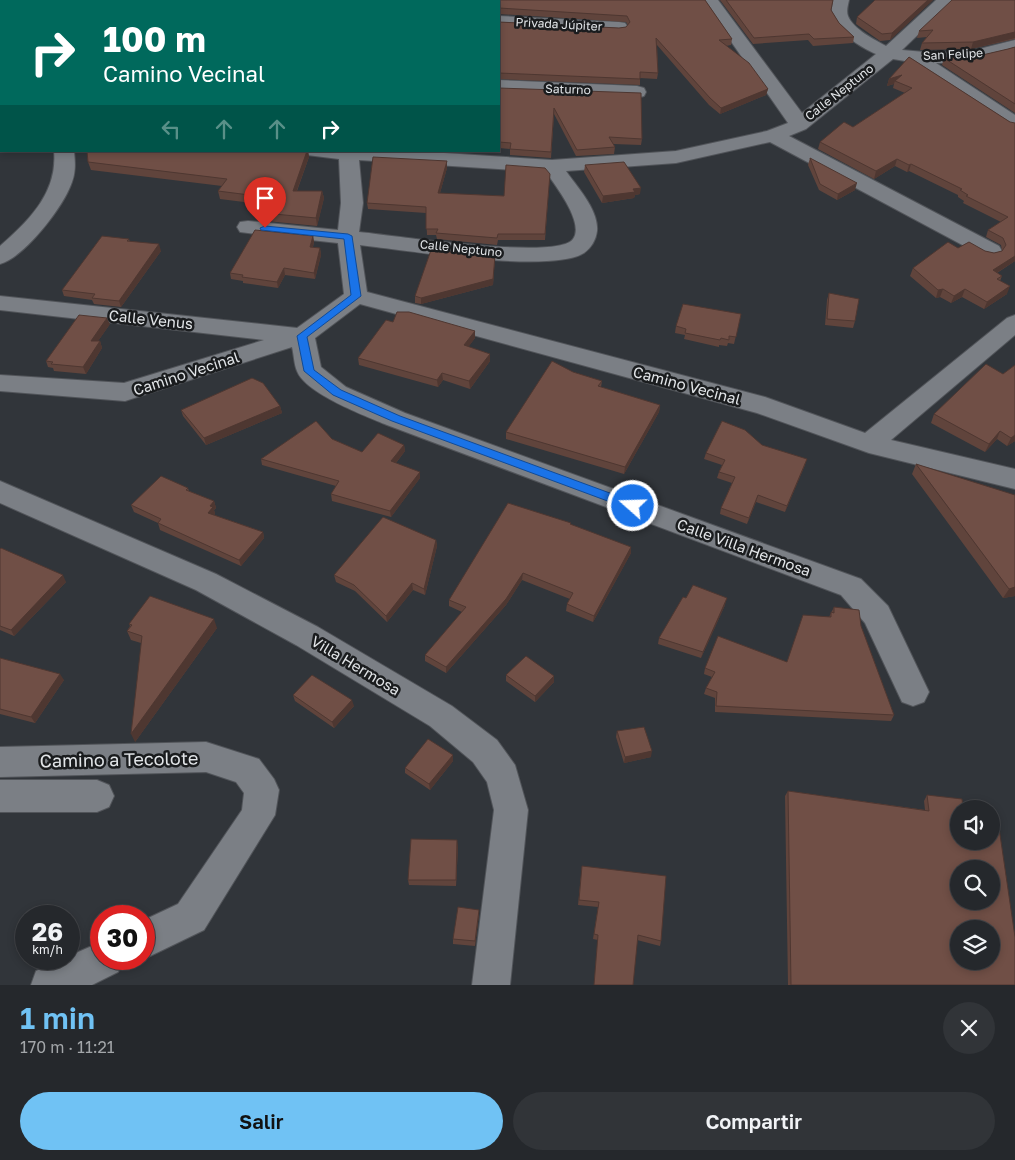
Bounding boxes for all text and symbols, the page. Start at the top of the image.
street label: Privada Júpiter [515,14,603,34]
text: 100 m [103,18,206,60]
icon: right [20,20,85,85]
street label: San Felipe [923,45,983,63]
text: Camino Vecinal [103,60,265,87]
street label: Calle Neptuno [802,61,876,123]
street label: Saturno [545,81,591,97]
icon: left [157,115,185,143]
icon: ahead [210,115,238,143]
icon: ahead [263,115,291,143]
icon: right [316,115,344,143]
pin [244,177,286,228]
icon: arrive [251,184,279,212]
street label: Calle Neptuno [419,236,503,260]
street label: Calle Venus [108,306,194,332]
street label: Camino Vecinal [131,347,242,399]
street label: Camino Vecinal [631,362,743,408]
position arrow [606,479,658,531]
street label: Calle Villa Hermosa [675,514,813,580]
street label: Villa Hermosa [308,631,404,699]
street label: Camino a Tecolote [39,747,199,771]
map controls [950,800,1000,970]
button: sound [950,800,1000,850]
button: search [950,860,1000,910]
speed limit sign: 30 [90,905,155,970]
text: 26 [32,916,63,947]
button: layers [950,920,1000,970]
text: km/h [32,942,63,957]
text: 1 min [20,1000,95,1036]
button: close [943,1002,995,1054]
text: 170 m · 11:21 [20,1037,114,1057]
button: Salir [20,1092,503,1150]
button: Compartir [513,1092,995,1150]

